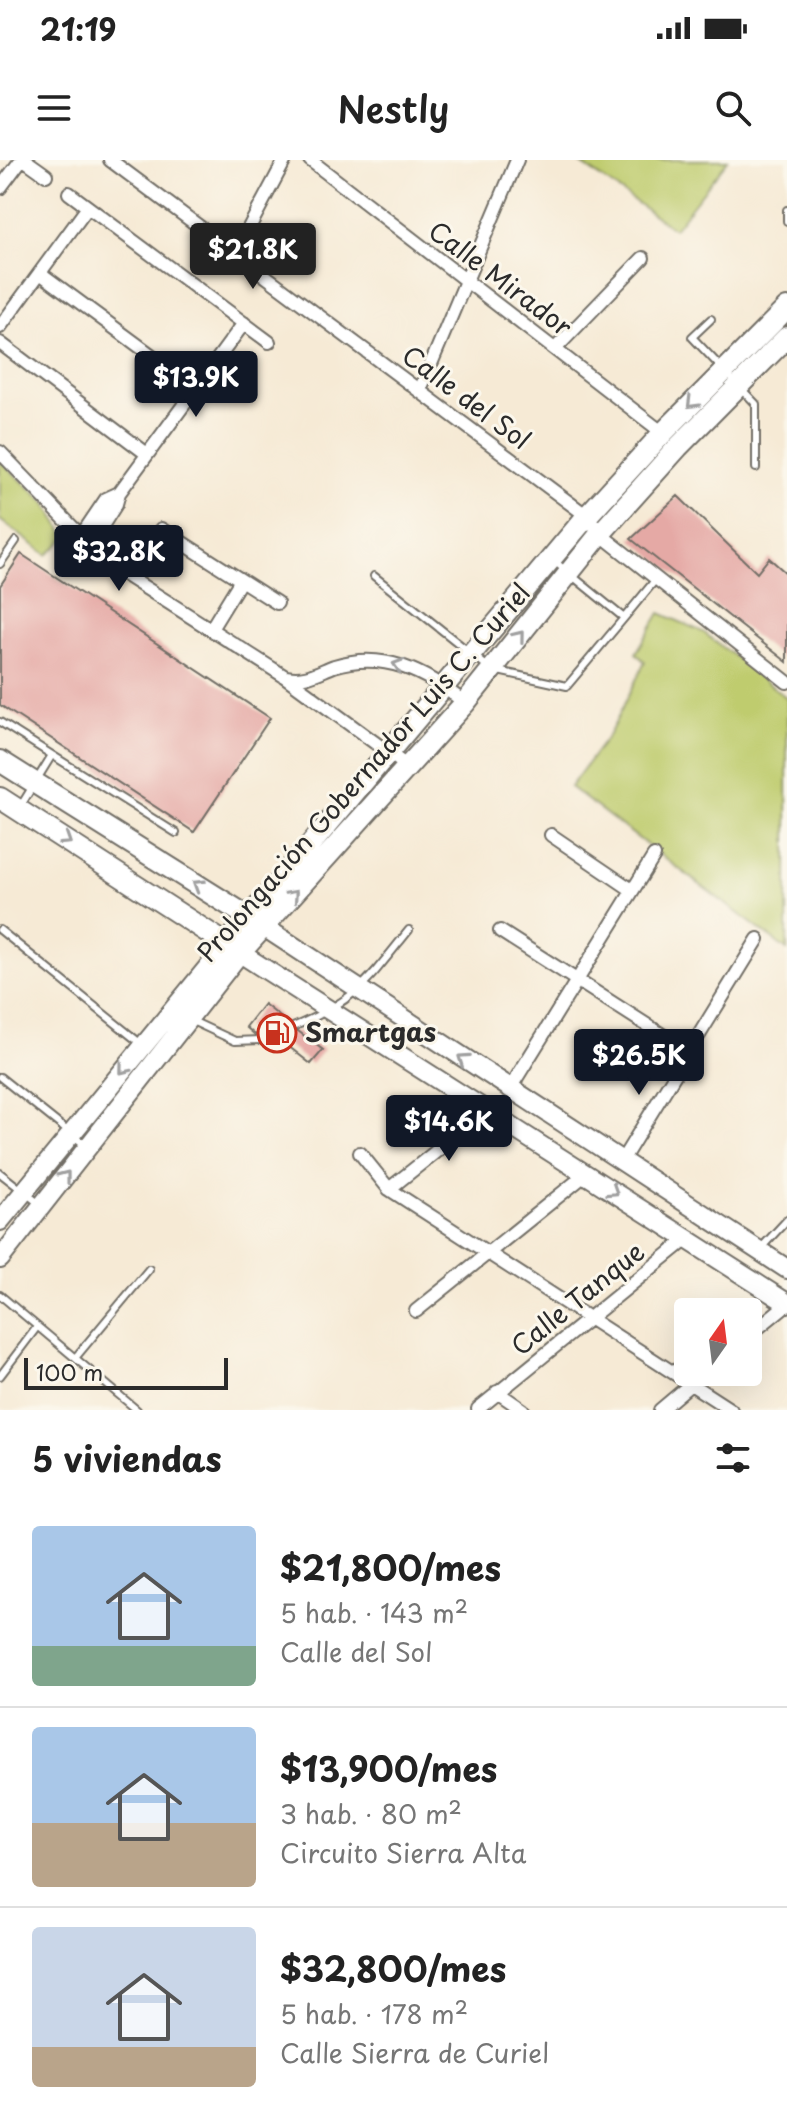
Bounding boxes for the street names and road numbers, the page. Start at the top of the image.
street label: Calle Mirador [421,211,581,345]
street label: Calle del Sol [394,335,540,458]
street label: Prolongación Gobernador Luis C. Curiel [187,574,539,970]
street label: Calle Tanque [502,1232,652,1364]

